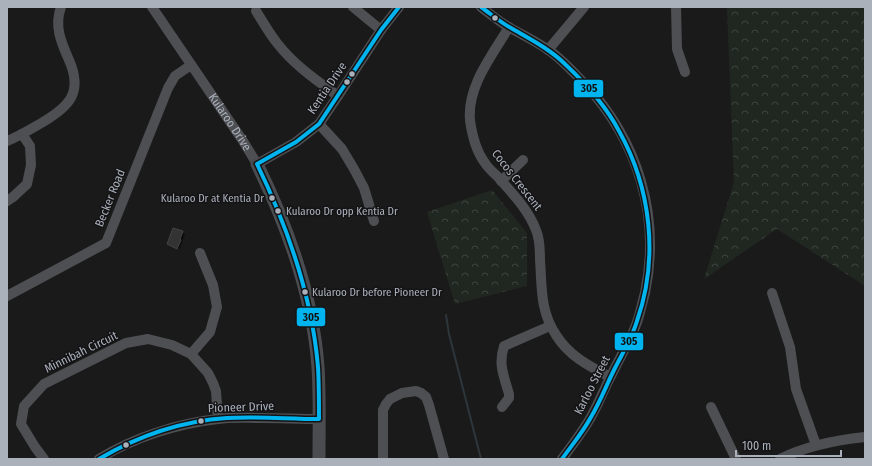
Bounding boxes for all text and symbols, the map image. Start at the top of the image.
unlabelled marker [490,13,500,23]
street label: Kentia Drive [305,59,349,117]
unlabelled marker [347,69,357,79]
unlabelled marker [342,77,352,87]
line badge: 305 [573,79,604,98]
text: 305 [580,82,598,95]
street label: Kularoo Drive [206,91,254,153]
street label: Cocos Crescent [489,147,545,213]
street label: Becker Road [92,167,128,229]
place label: Kularoo Dr at Kentia Dr [161,192,264,205]
marker: Kularoo Dr at Kentia Dr [267,193,277,203]
place label: Kularoo Dr opp Kentia Dr [286,205,398,218]
marker: Kularoo Dr opp Kentia Dr [273,206,283,216]
place label: Kularoo Dr before Pioneer Dr [312,286,442,299]
marker: Kularoo Dr before Pioneer Dr [300,287,310,297]
line badge: 305 [296,307,326,327]
text: 305 [302,311,320,324]
street label: Minnibah Circuit [42,328,120,376]
line badge: 305 [614,332,644,351]
text: 305 [620,335,638,348]
street label: Karloo Street [571,353,613,417]
street label: Pioneer Drive [208,399,274,415]
unlabelled marker [196,416,206,426]
scale bar [736,432,841,458]
text: 100 m [742,439,771,453]
unlabelled marker [121,440,131,450]

